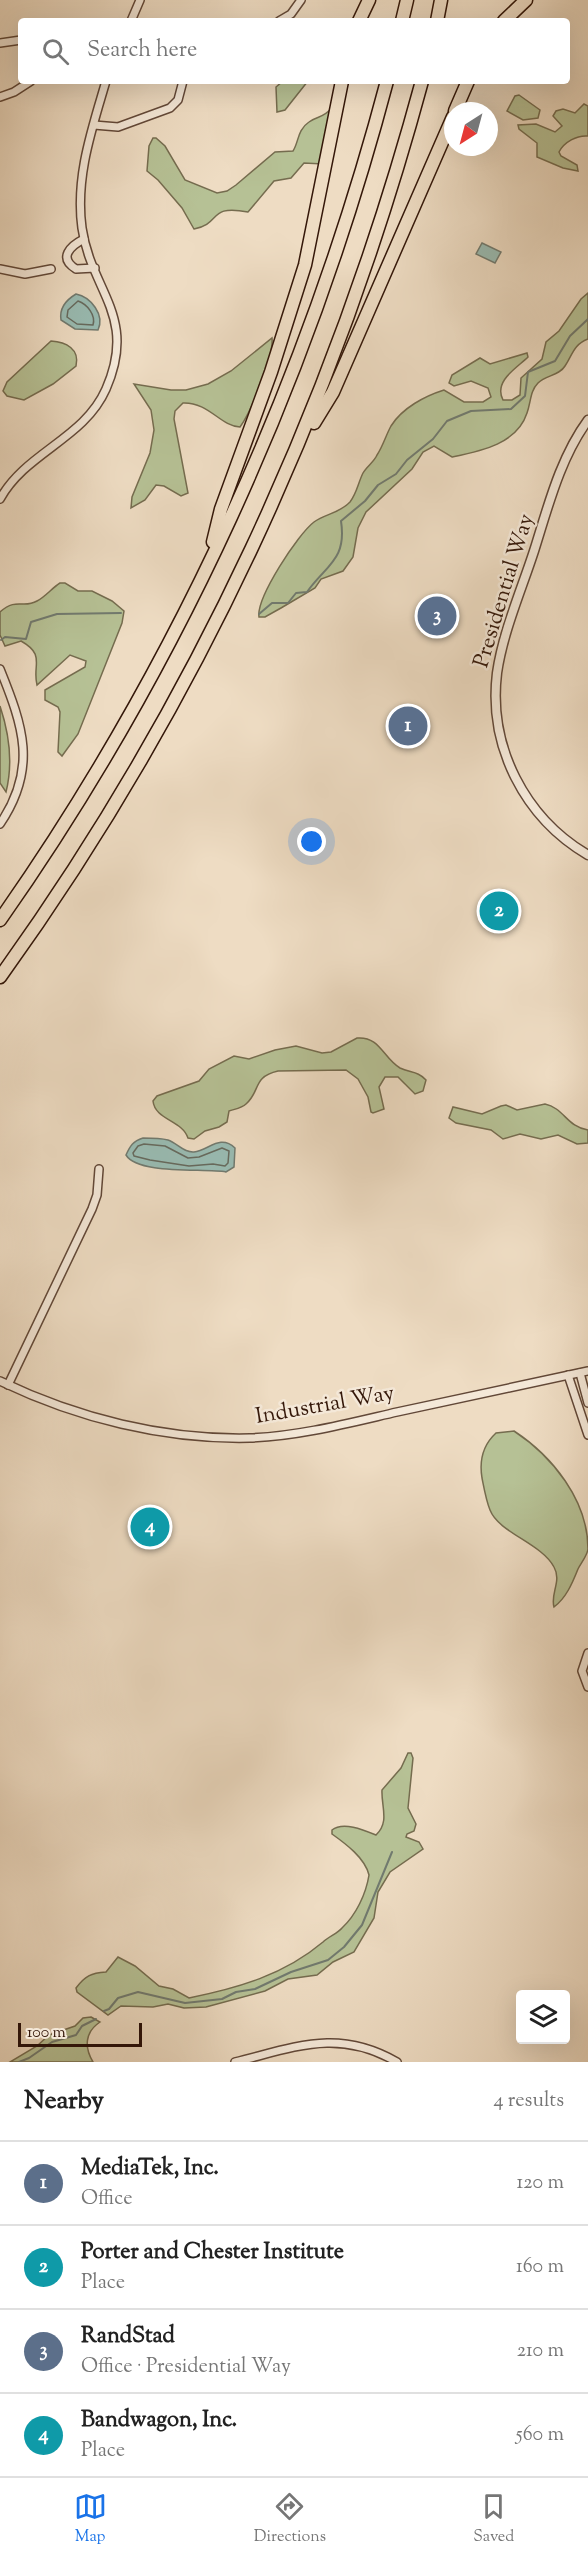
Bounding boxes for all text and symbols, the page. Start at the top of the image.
search box [18,18,570,84]
icon: search [39,35,72,68]
text: Search here [87,35,197,67]
north arrow [444,102,498,156]
street label: Presidential Way [466,510,544,672]
pin: 3 [418,594,456,638]
pin: 1 [388,704,428,748]
your location [297,827,326,856]
pin: 2 [480,888,518,934]
street label: Industrial Way [253,1378,397,1434]
pin: 4 [130,1504,170,1550]
map controls [516,1990,570,2044]
button: layers [516,1990,570,2044]
scale bar [18,2020,142,2048]
text: 100 m [27,2022,66,2045]
text: Nearby [24,2083,104,2120]
text: 4 results [493,2087,564,2116]
text: MediaTek, Inc. [81,2153,219,2185]
text: 1 [40,2169,47,2198]
text: 120 m [516,2169,564,2198]
text: Office [81,2185,133,2214]
text: Porter and Chester Institute [81,2237,344,2269]
text: 2 [39,2253,48,2282]
text: 160 m [516,2253,564,2282]
text: Place [81,2269,125,2298]
text: RandStad [81,2321,175,2353]
text: 3 [39,2337,48,2366]
text: 210 m [517,2337,564,2366]
text: Office · Presidential Way [81,2353,291,2382]
text: Bandwagon, Inc. [81,2405,237,2437]
text: 4 [38,2421,49,2450]
text: 560 m [516,2421,564,2450]
text: Place [81,2437,125,2466]
tab: Map [74,2490,107,2549]
tab: Directions [254,2490,326,2549]
tab: Saved [473,2490,514,2549]

